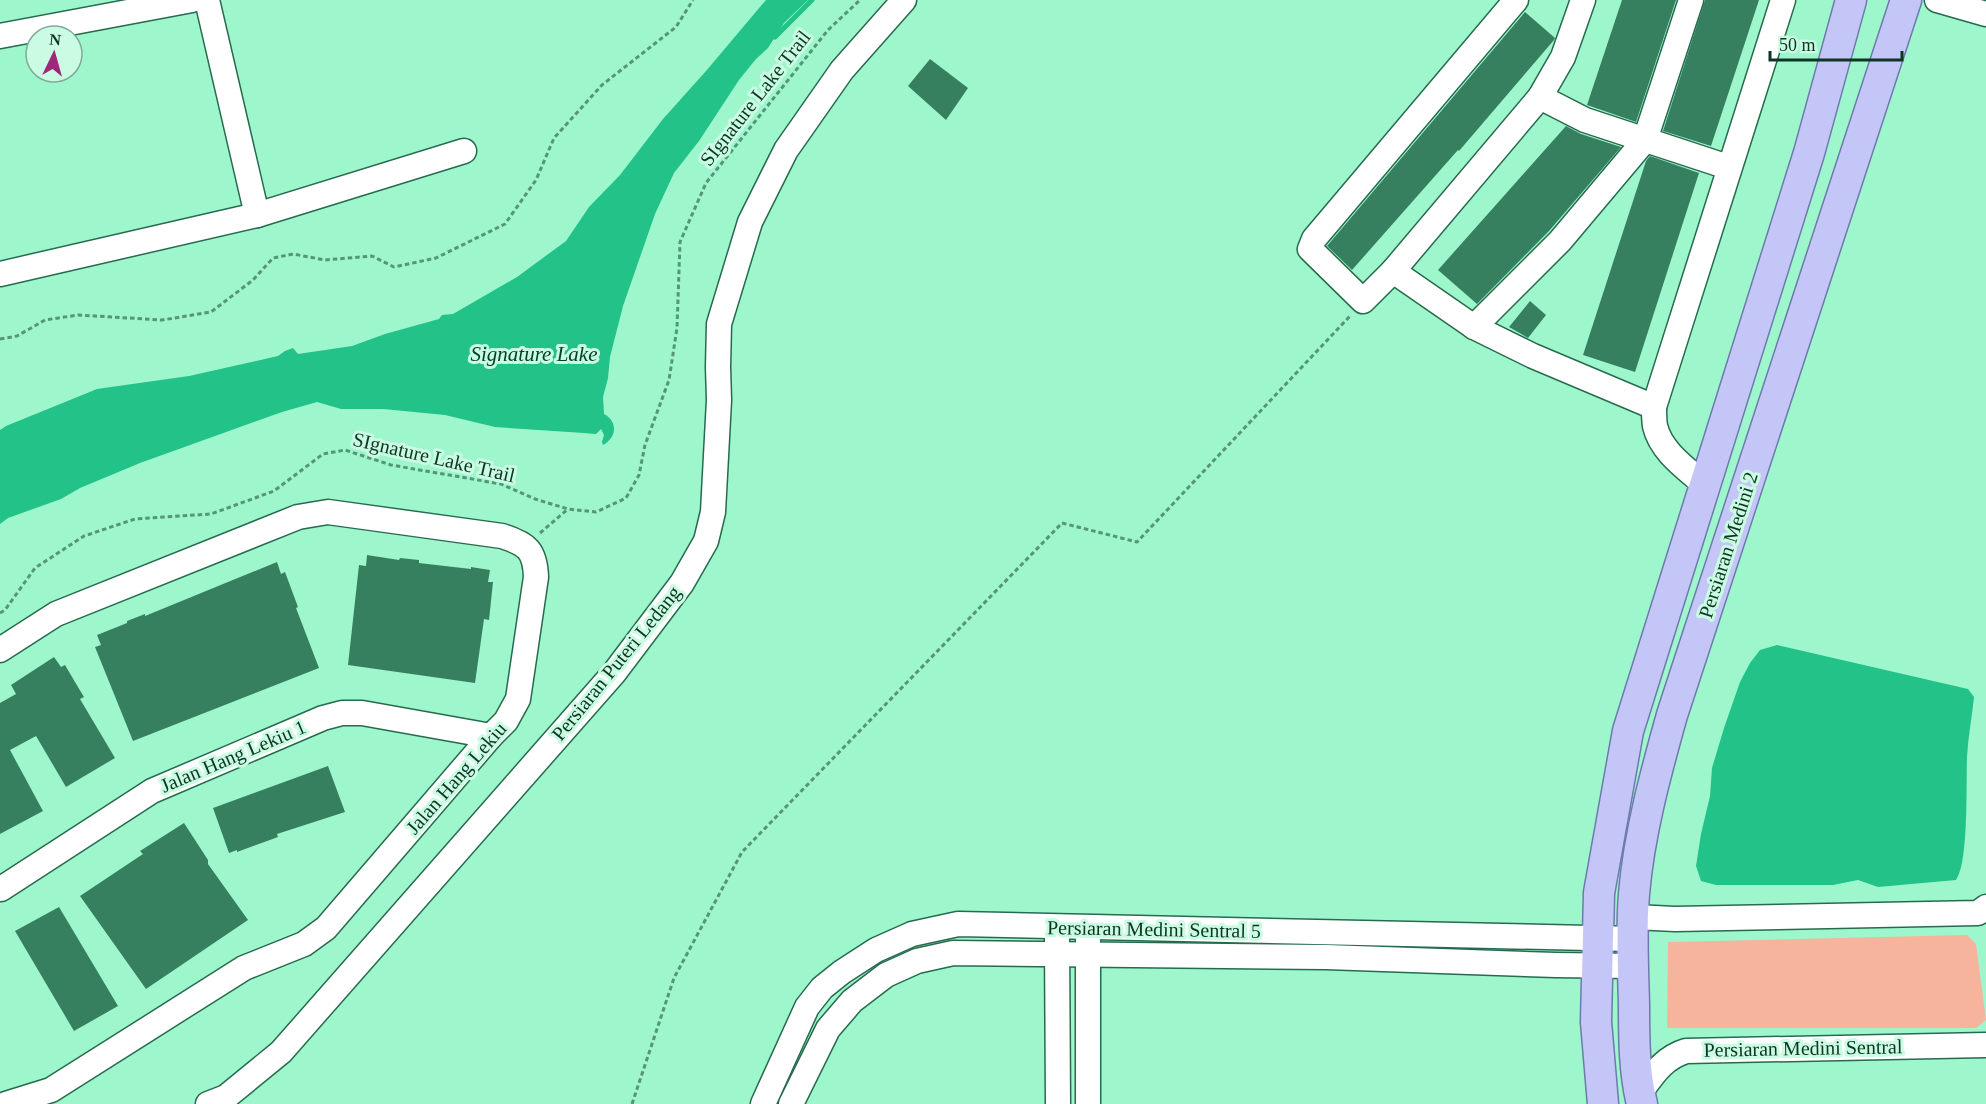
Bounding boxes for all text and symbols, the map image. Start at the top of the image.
north arrow [24,24,84,84]
scale bar [1770,24,1902,62]
street label: SIgnature Lake Trail [695,26,816,171]
text: N [49,31,62,49]
text: 50 m [1779,35,1816,55]
water label: Signature Lake [471,342,597,366]
street label: SIgnature Lake Trail [351,428,518,487]
street label: Persiaran Medini 2 [1694,469,1762,621]
street label: Persiaran Puteri Ledang [547,581,686,745]
street label: Jalan Hang Lekiu 1 [157,715,310,798]
street label: Jalan Hang Lekiu [401,718,511,839]
street label: Persiaran Medini Sentral 5 [1047,916,1261,942]
street label: Persiaran Medini Sentral [1703,1035,1903,1061]

